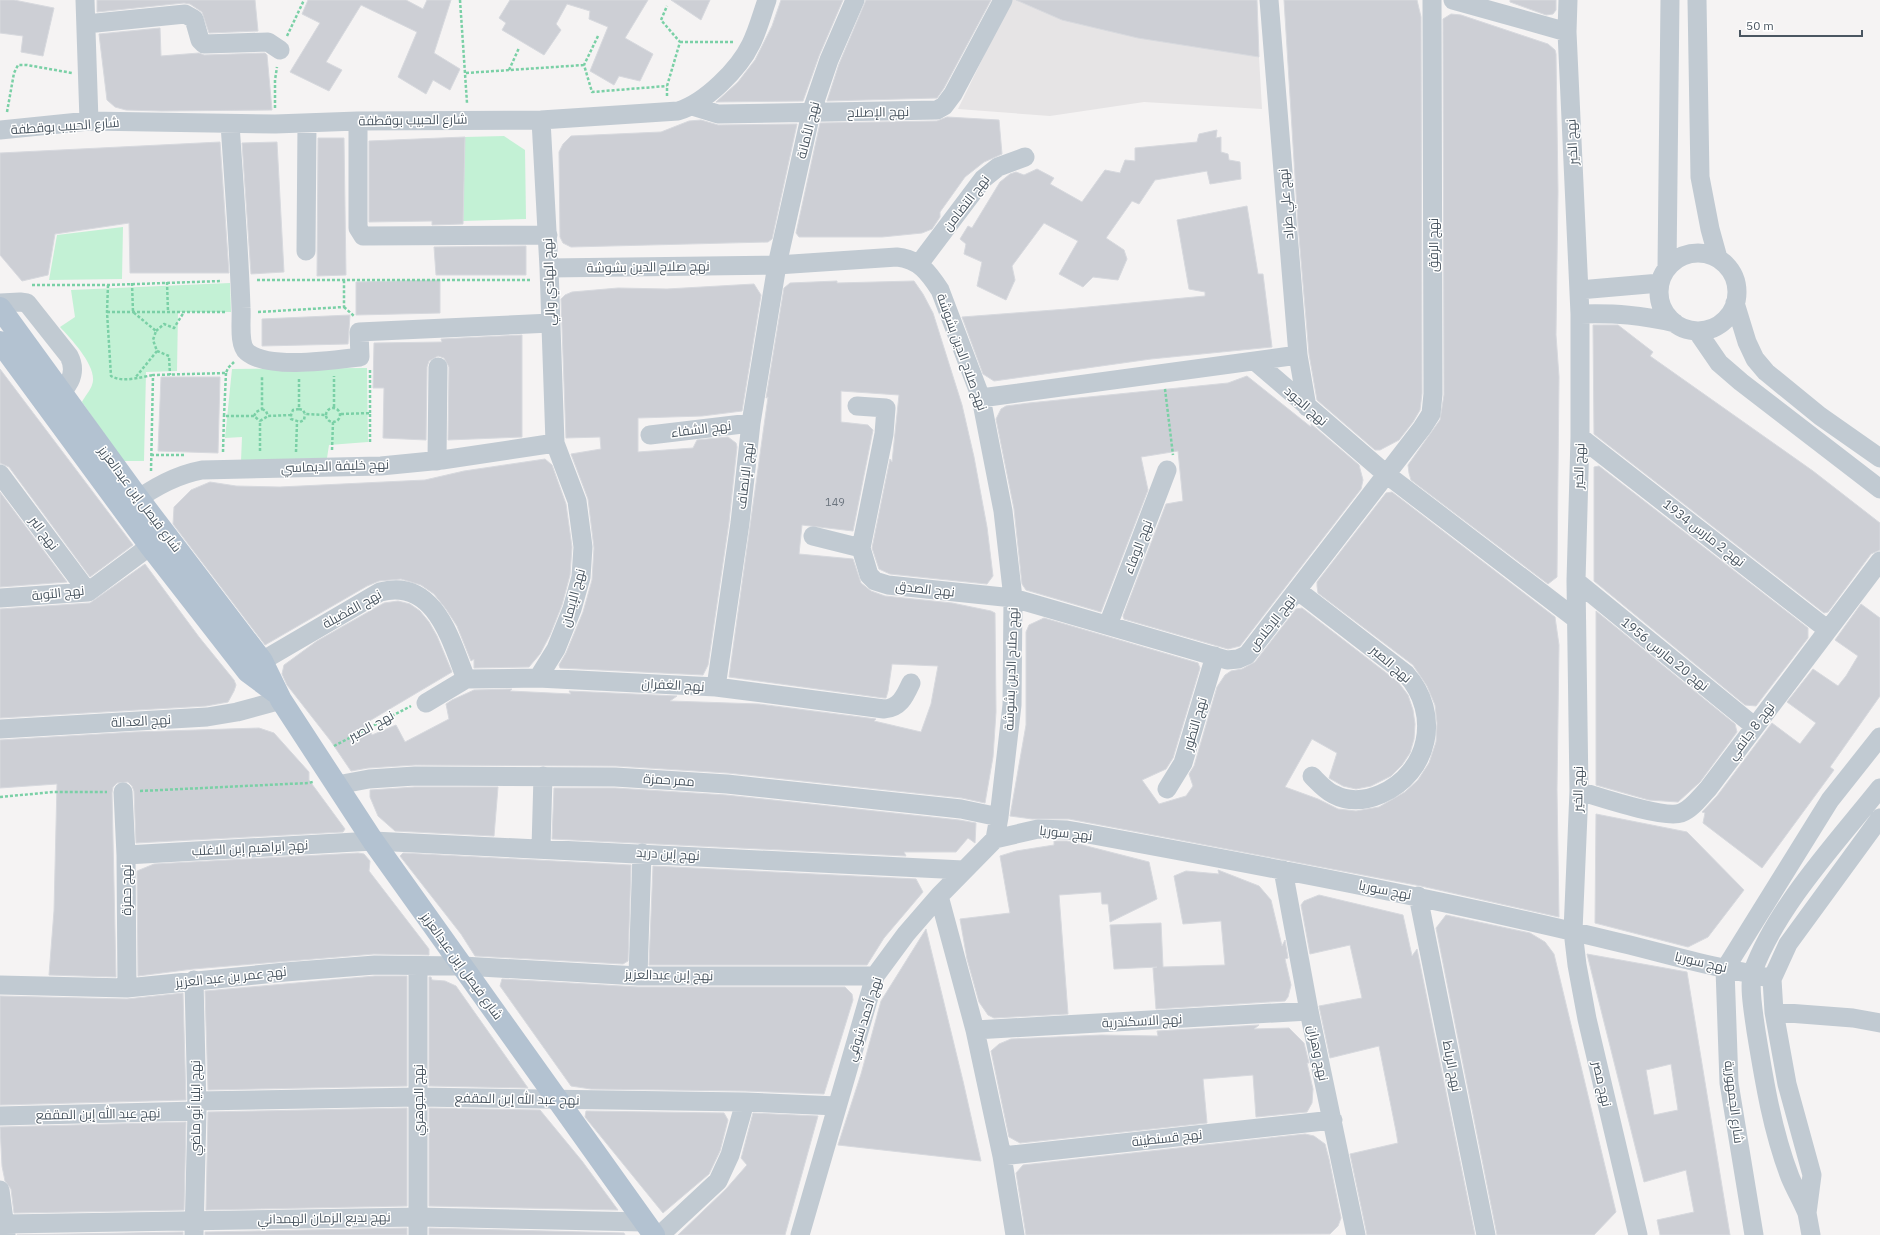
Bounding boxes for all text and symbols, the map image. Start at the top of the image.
scale bar [1740,12,1862,38]
text: 50 m [1746,18,1774,33]
street label: نهج الأمانة [793,100,823,160]
street label: نهج الإصلاح [847,103,909,121]
street label: شارع الحبيب بوقطفة [358,111,468,129]
street label: شارع الحبيب بوقطفة [10,114,120,138]
street label: نهج الخير [1562,119,1582,166]
street label: نهج علي طراد [1274,168,1300,240]
street label: نهج التضامن [939,172,993,234]
street label: نهج الرفق [1425,218,1442,272]
street label: نهج الهادي والي [539,238,561,326]
street label: نهج صلاح الدين بشوشة [586,257,710,277]
street label: نهج صلاح الدين بشوشة [933,291,991,413]
street label: نهج الجود [1281,383,1331,429]
street label: نهج الشفاء [670,417,732,441]
street label: شارع فيصل إبن عبدالعزيز [94,442,185,555]
street label: نهج الإنصاف [732,442,758,510]
street label: نهج الخير [1570,443,1588,490]
street label: نهج خليفة الديماسي [281,456,389,478]
house number: 149 [825,495,845,509]
street label: نهج 2 مارس 1934 [1659,496,1749,570]
street label: نهج البر [25,512,62,553]
street label: نهج الوفاء [1120,517,1156,577]
street label: نهج الإيمان [557,567,589,629]
street label: نهج الصدق [894,577,956,601]
street label: نهج التوبة [31,582,85,604]
street label: نهج الفضيلة [319,586,385,632]
street label: نهج الإخلاص [1245,592,1299,654]
street label: نهج صلاح الدين بشوشة [1000,607,1022,731]
street label: نهج 20 مارس 1956 [1618,614,1712,694]
street label: نهج الصبر [1366,641,1415,687]
street label: نهج الغفران [641,675,705,695]
street label: نهج التطور [1179,695,1211,754]
street label: نهج 8 جانفي [1724,699,1780,765]
street label: نهج الصبر [344,707,397,746]
street label: نهج العدالة [111,711,171,731]
street label: نهج الخير [1569,766,1587,813]
street label: ممر حمزة [643,770,695,790]
street label: نهج سوريا [1039,822,1093,844]
street label: نهج ابراهيم إبن الاغلب [191,836,309,861]
street label: نهج إبن دريد [636,844,700,864]
street label: نهج حمزة [118,865,135,915]
street label: نهج سوريا [1357,877,1413,903]
street label: شارع فيصل إبن عبدالعزيز [417,908,507,1023]
street label: نهج سوريا [1673,948,1729,976]
street label: نهج عمر بن عبد العزيز [174,963,287,991]
street label: نهج إبن عبدالعزيز [624,966,713,984]
street label: نهج أحمد شوقي [842,975,888,1064]
street label: نهج الاسكندرية [1101,1010,1183,1032]
street label: نهج وهران [1304,1023,1332,1083]
street label: نهج الرباط [1439,1039,1465,1093]
street label: نهج مصر [1588,1059,1615,1108]
street label: نهج ايليا أبو ماضي [187,1060,206,1156]
street label: شارع الجمهورية [1720,1060,1748,1144]
street label: نهج الجوهري [410,1064,429,1136]
street label: نهج عبد الله إبن المقفع [454,1089,580,1109]
street label: نهج عبد الله إبن المقفع [35,1104,161,1124]
street label: نهج قسنطينة [1131,1126,1203,1150]
street label: نهج بديع الزمان الهمداني [257,1208,391,1230]

